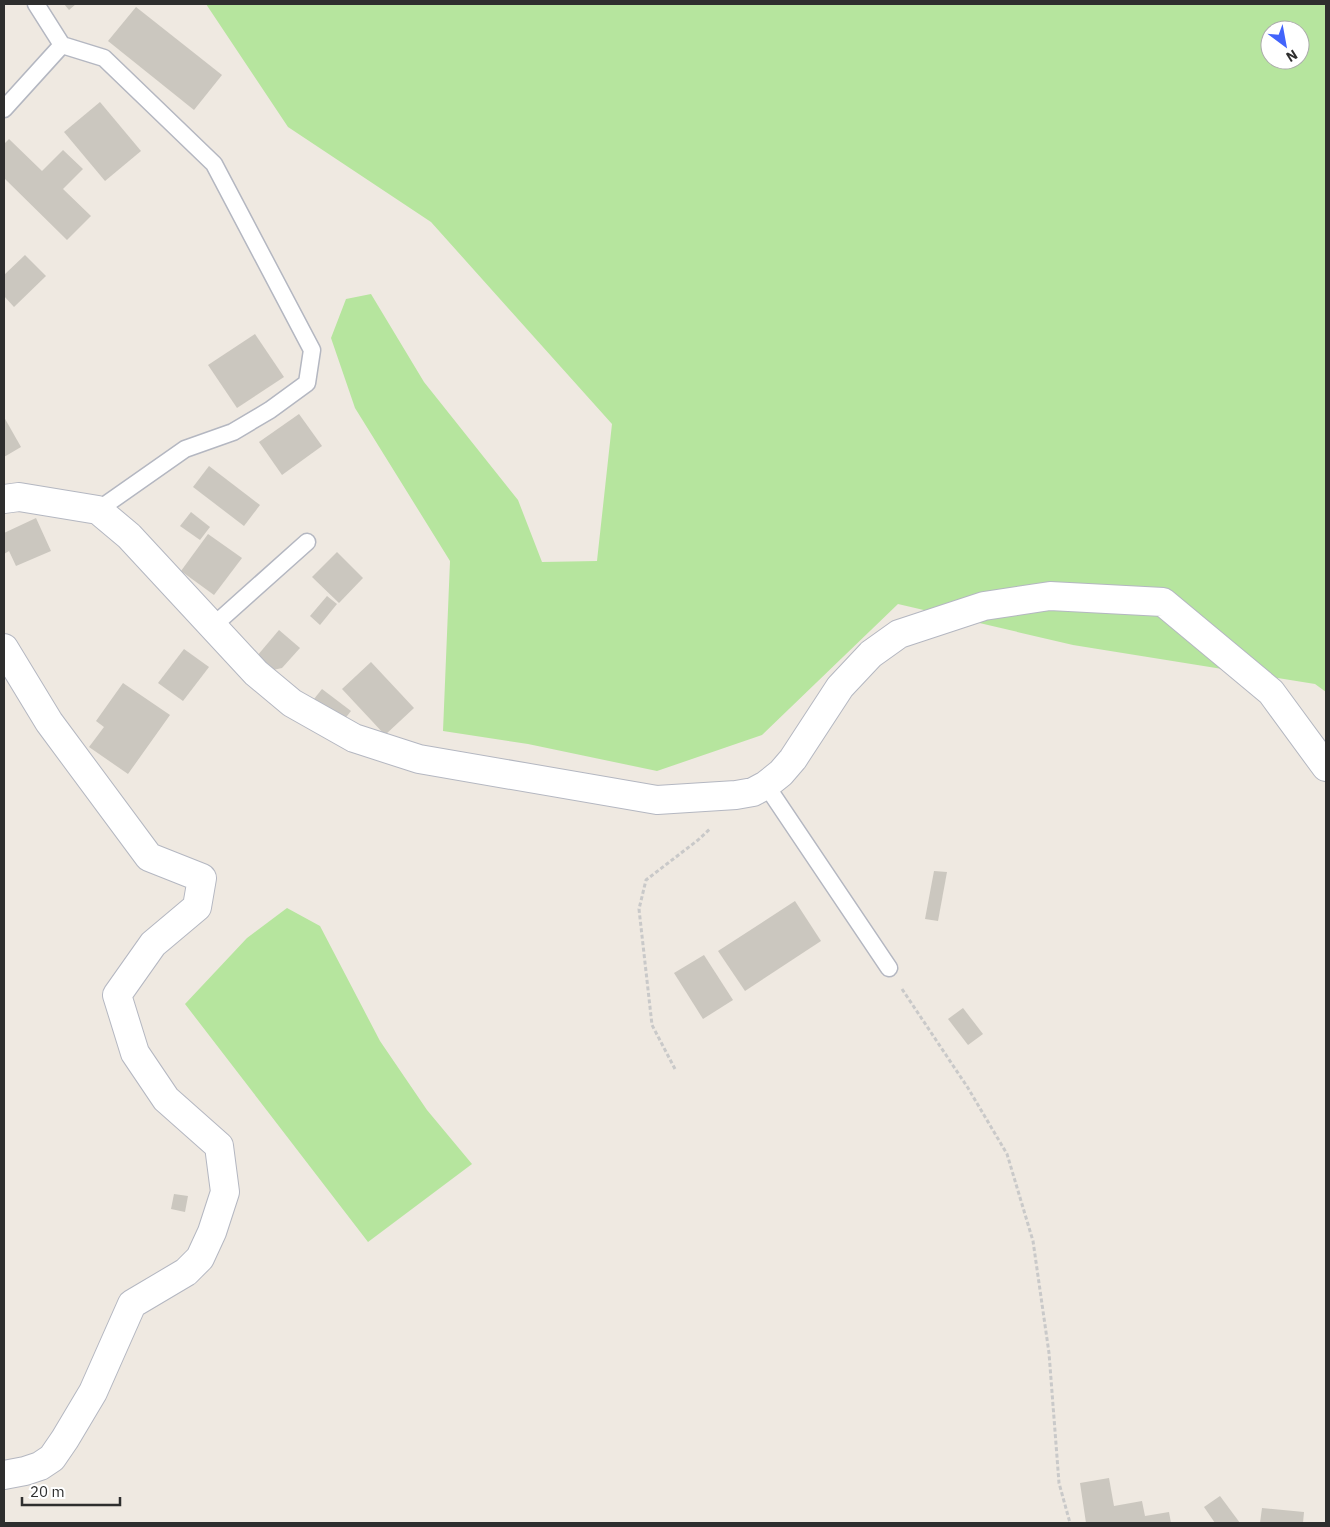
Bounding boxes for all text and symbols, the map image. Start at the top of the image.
north arrow [1260,20,1310,70]
text: N [1283,46,1301,66]
scale bar [22,1474,120,1506]
text: 20 m [30,1482,65,1501]

